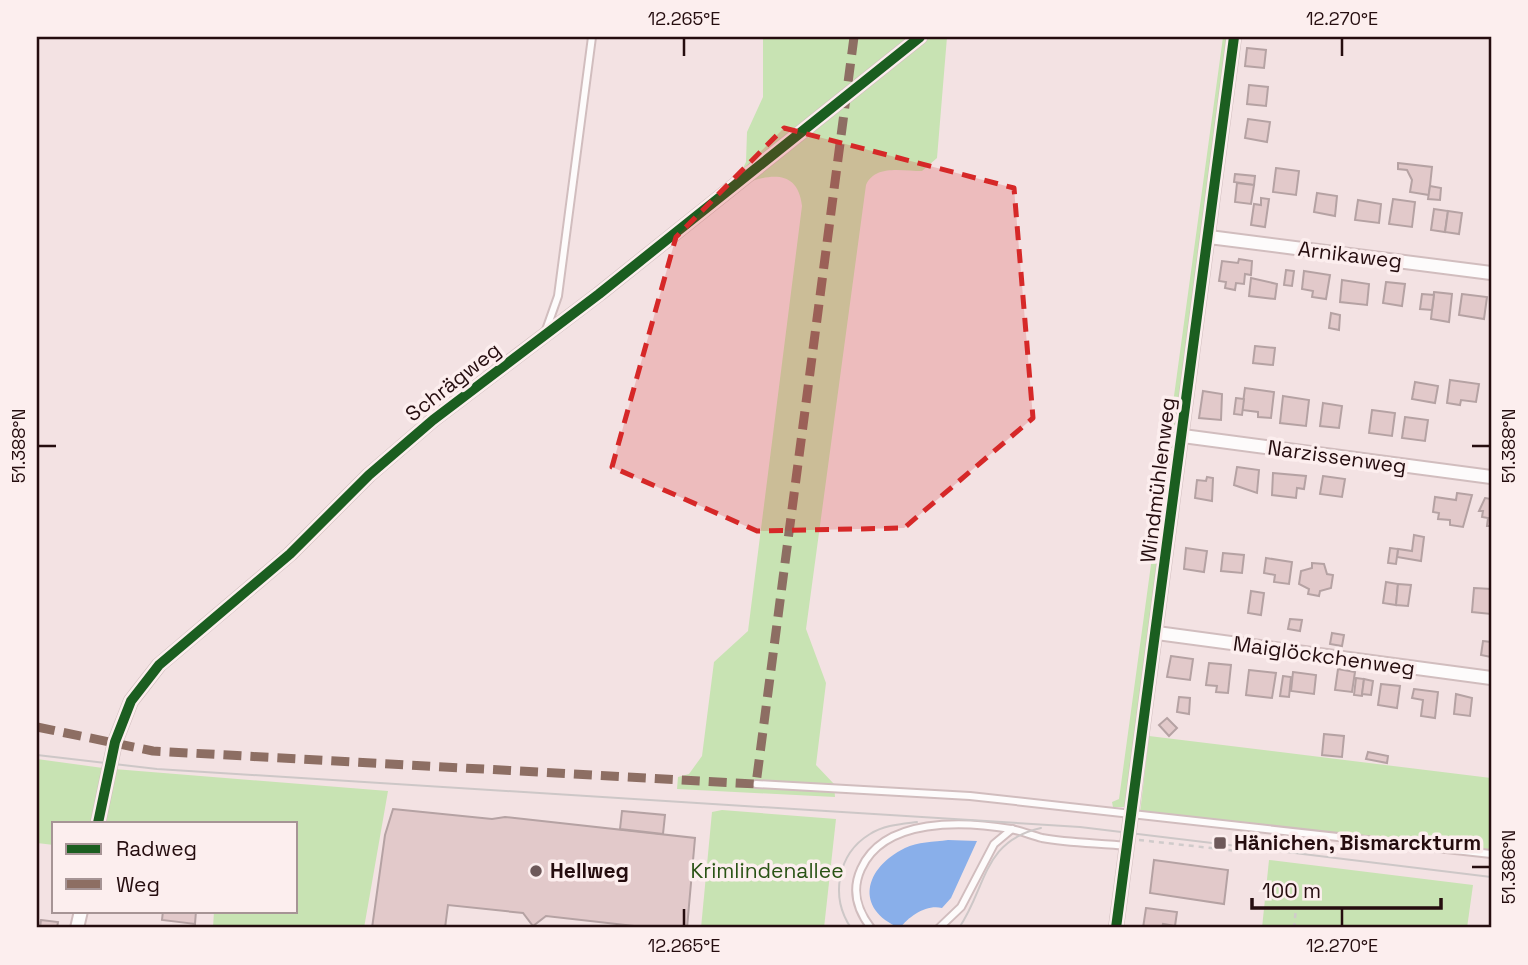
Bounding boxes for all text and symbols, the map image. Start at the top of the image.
text: 12.265°E [648,7,720,30]
text: 12.270°E [1306,7,1378,30]
street label: Arnikaweg [1296,235,1404,274]
street label: Schrägweg [400,336,506,427]
street label: Windmühlenweg [1134,396,1181,564]
text: 51.388°N [7,409,30,483]
text: 51.388°N [1497,409,1520,483]
street label: Narzissenweg [1266,433,1408,480]
street label: Maiglöckchenweg [1231,629,1417,682]
legend [52,822,298,912]
place label: Hänichen, Bismarckturm [1234,829,1481,856]
text: 51.386°N [1497,830,1520,904]
text: Radweg [116,835,197,862]
marker: Hänichen, Bismarckturm [1212,835,1228,851]
place label: Hellweg [550,857,629,884]
park label: Krimlindenallee [690,857,844,884]
marker: Hellweg [528,863,544,879]
scale bar [1252,867,1440,911]
text: Weg [116,871,160,898]
text: 100 m [1262,877,1321,904]
text: 12.265°E [648,934,720,957]
text: 12.270°E [1306,934,1378,957]

